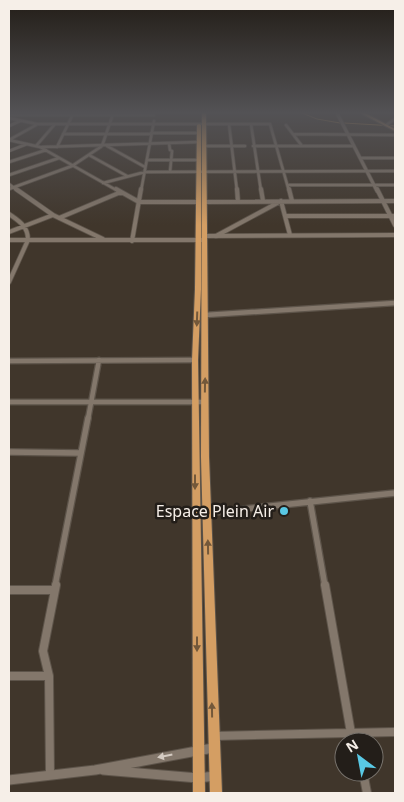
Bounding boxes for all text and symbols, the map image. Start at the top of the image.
one-way arrow [192,311,200,327]
one-way arrow [201,376,209,392]
one-way arrow [191,474,199,490]
place label: Espace Plein Air [156,500,274,522]
marker: Espace Plein Air [278,505,290,517]
one-way arrow [204,539,212,555]
one-way arrow [193,636,201,652]
one-way arrow [208,701,216,717]
north arrow [334,732,384,782]
text: N [342,734,362,757]
one-way arrow [157,753,173,761]

